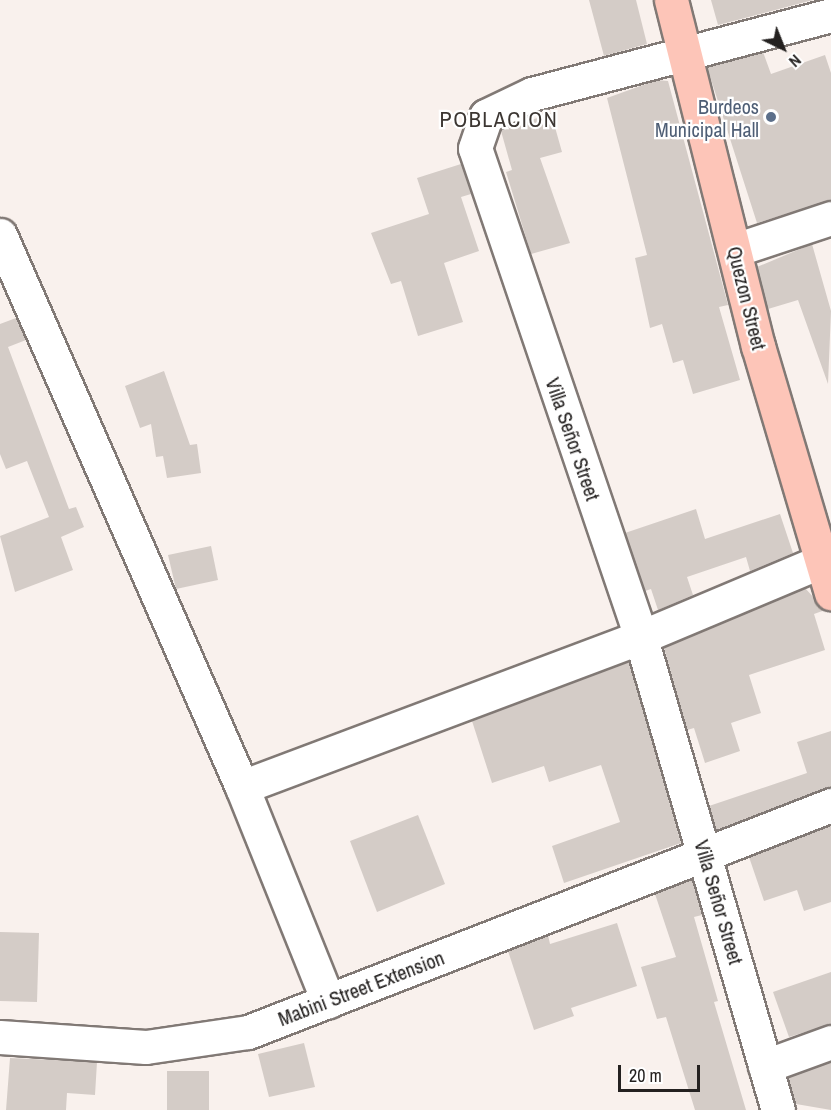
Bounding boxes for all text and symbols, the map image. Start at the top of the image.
north arrow [753,18,813,78]
text: N [784,50,806,72]
place label: Burdeos Municipal Hall [655,94,759,141]
district label: POBLACION [440,107,558,133]
marker: Burdeos Municipal Hall [764,110,778,124]
street label: Quezon Street [723,244,771,352]
street label: Villa Señor Street [541,374,605,504]
street label: Villa Señor Street [690,837,748,967]
street label: Mabini Street Extension [275,945,447,1031]
scale bar [621,1053,704,1091]
text: 20 m [629,1063,662,1088]

